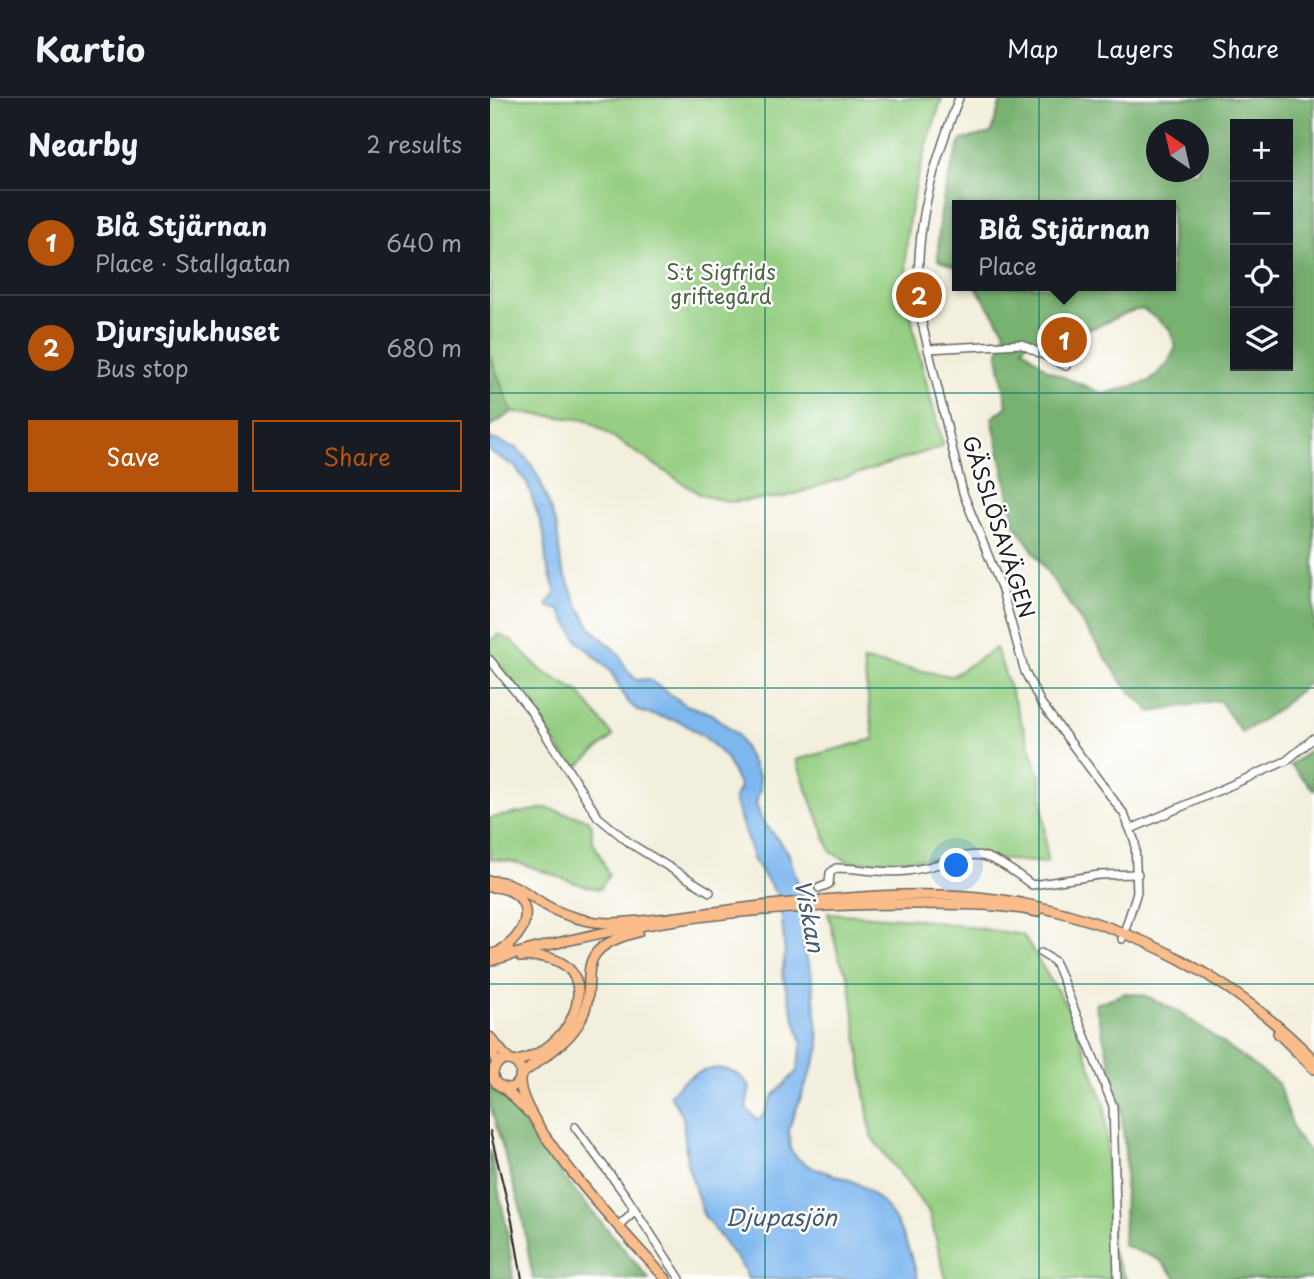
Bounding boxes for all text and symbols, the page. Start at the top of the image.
text: Kartio [35,23,145,73]
text: Map [1007,30,1058,66]
text: Layers [1096,30,1173,66]
text: Share [1211,30,1279,66]
north arrow [1146,119,1209,182]
map controls [1230,119,1293,371]
button: + [1230,119,1293,182]
text: Nearby [28,121,138,166]
text: 2 results [366,126,462,161]
button: − [1230,182,1293,245]
popup [952,200,1176,291]
text: Blå Stjärnan [95,206,267,245]
text: Blå Stjärnan [978,209,1150,248]
text: 1 [46,225,57,260]
text: 640 m [386,225,462,260]
text: Place · Stallgatan [95,245,291,280]
button: locate [1230,245,1293,308]
text: Place [978,248,1037,283]
park label: S:t Sigfrids griftegård [666,255,776,311]
pin: 2 [896,269,942,321]
button: layers [1230,308,1293,371]
text: Djursjukhuset [95,311,280,350]
pin: 1 [1041,314,1087,366]
text: 2 [43,330,59,365]
text: 680 m [386,330,462,365]
text: Bus stop [95,350,189,385]
button: Save [28,420,238,492]
button: Share [252,420,462,492]
street label: GÄSSLÖSAVÄGEN [955,431,1044,622]
your location [939,848,973,882]
water label: Viskan [786,876,835,956]
water label: Djupasjön [725,1199,838,1234]

